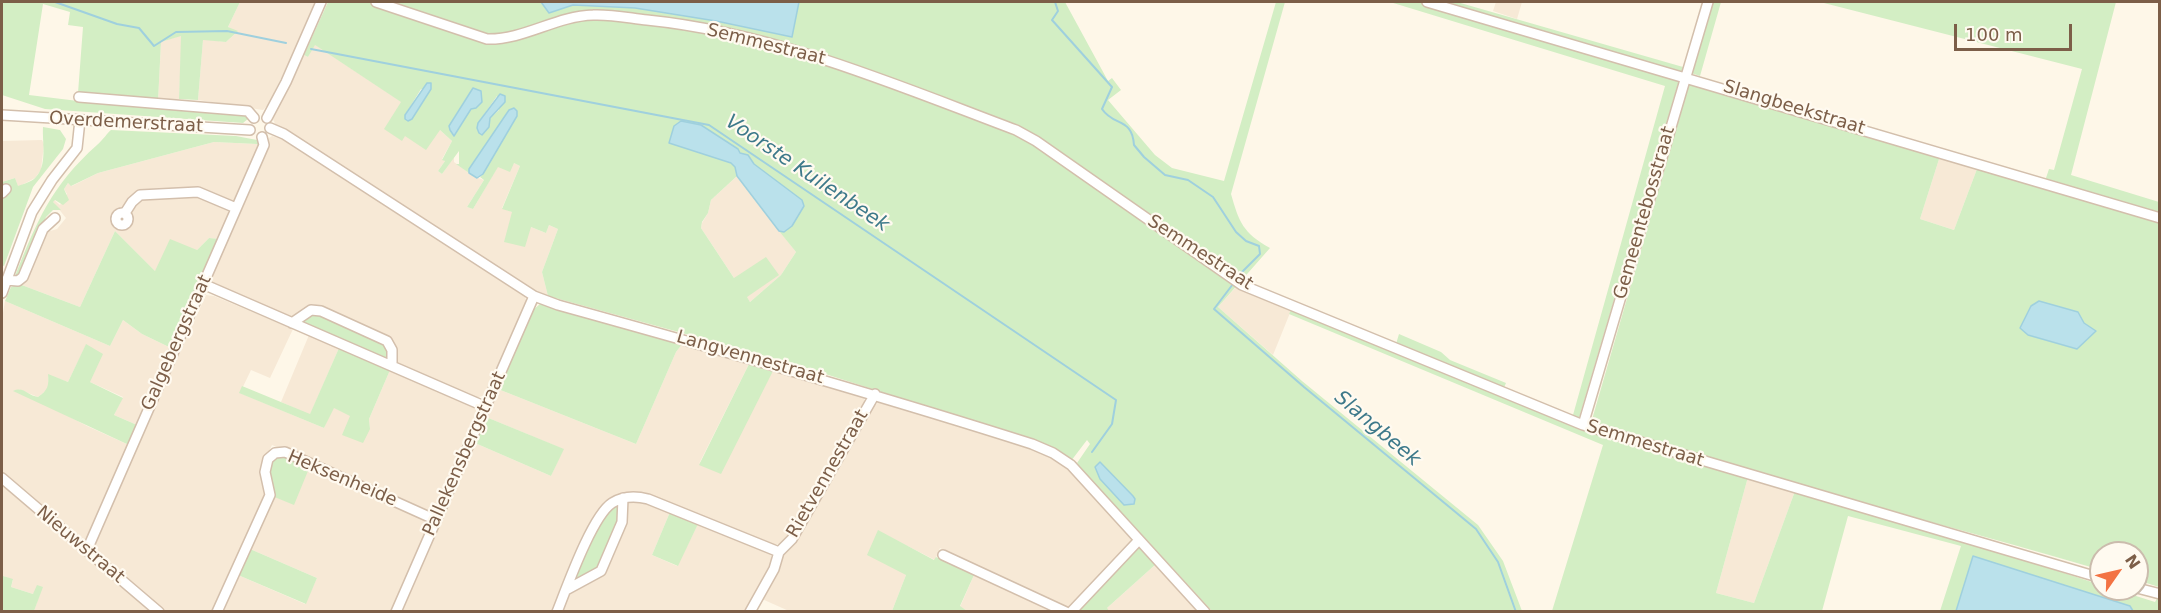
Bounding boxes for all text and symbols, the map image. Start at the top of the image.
scale bar [1957,12,2076,50]
street label: Semmestraat [704,20,828,70]
text: 100 m [1965,24,2023,45]
street label: Slangbeekstraat [1720,76,1868,140]
street label: Overdemerstraat [48,108,204,138]
water label: Voorste Kuilenbeek [721,110,893,238]
street label: Gemeentebosstraat [1610,124,1680,302]
street label: Semmestraat [1143,211,1257,295]
street label: Galgebergstraat [137,272,217,414]
street label: Langvennestraat [674,327,826,389]
street label: Pallekensbergstraat [419,368,511,540]
water label: Slangbeek [1329,386,1425,472]
street label: Rietvennestraat [783,406,873,542]
street label: Semmestraat [1584,416,1706,472]
street label: Heksenheide [284,446,400,512]
street label: Nieuwstraat [31,502,129,588]
north arrow [2089,541,2149,601]
text: N [2121,551,2144,573]

